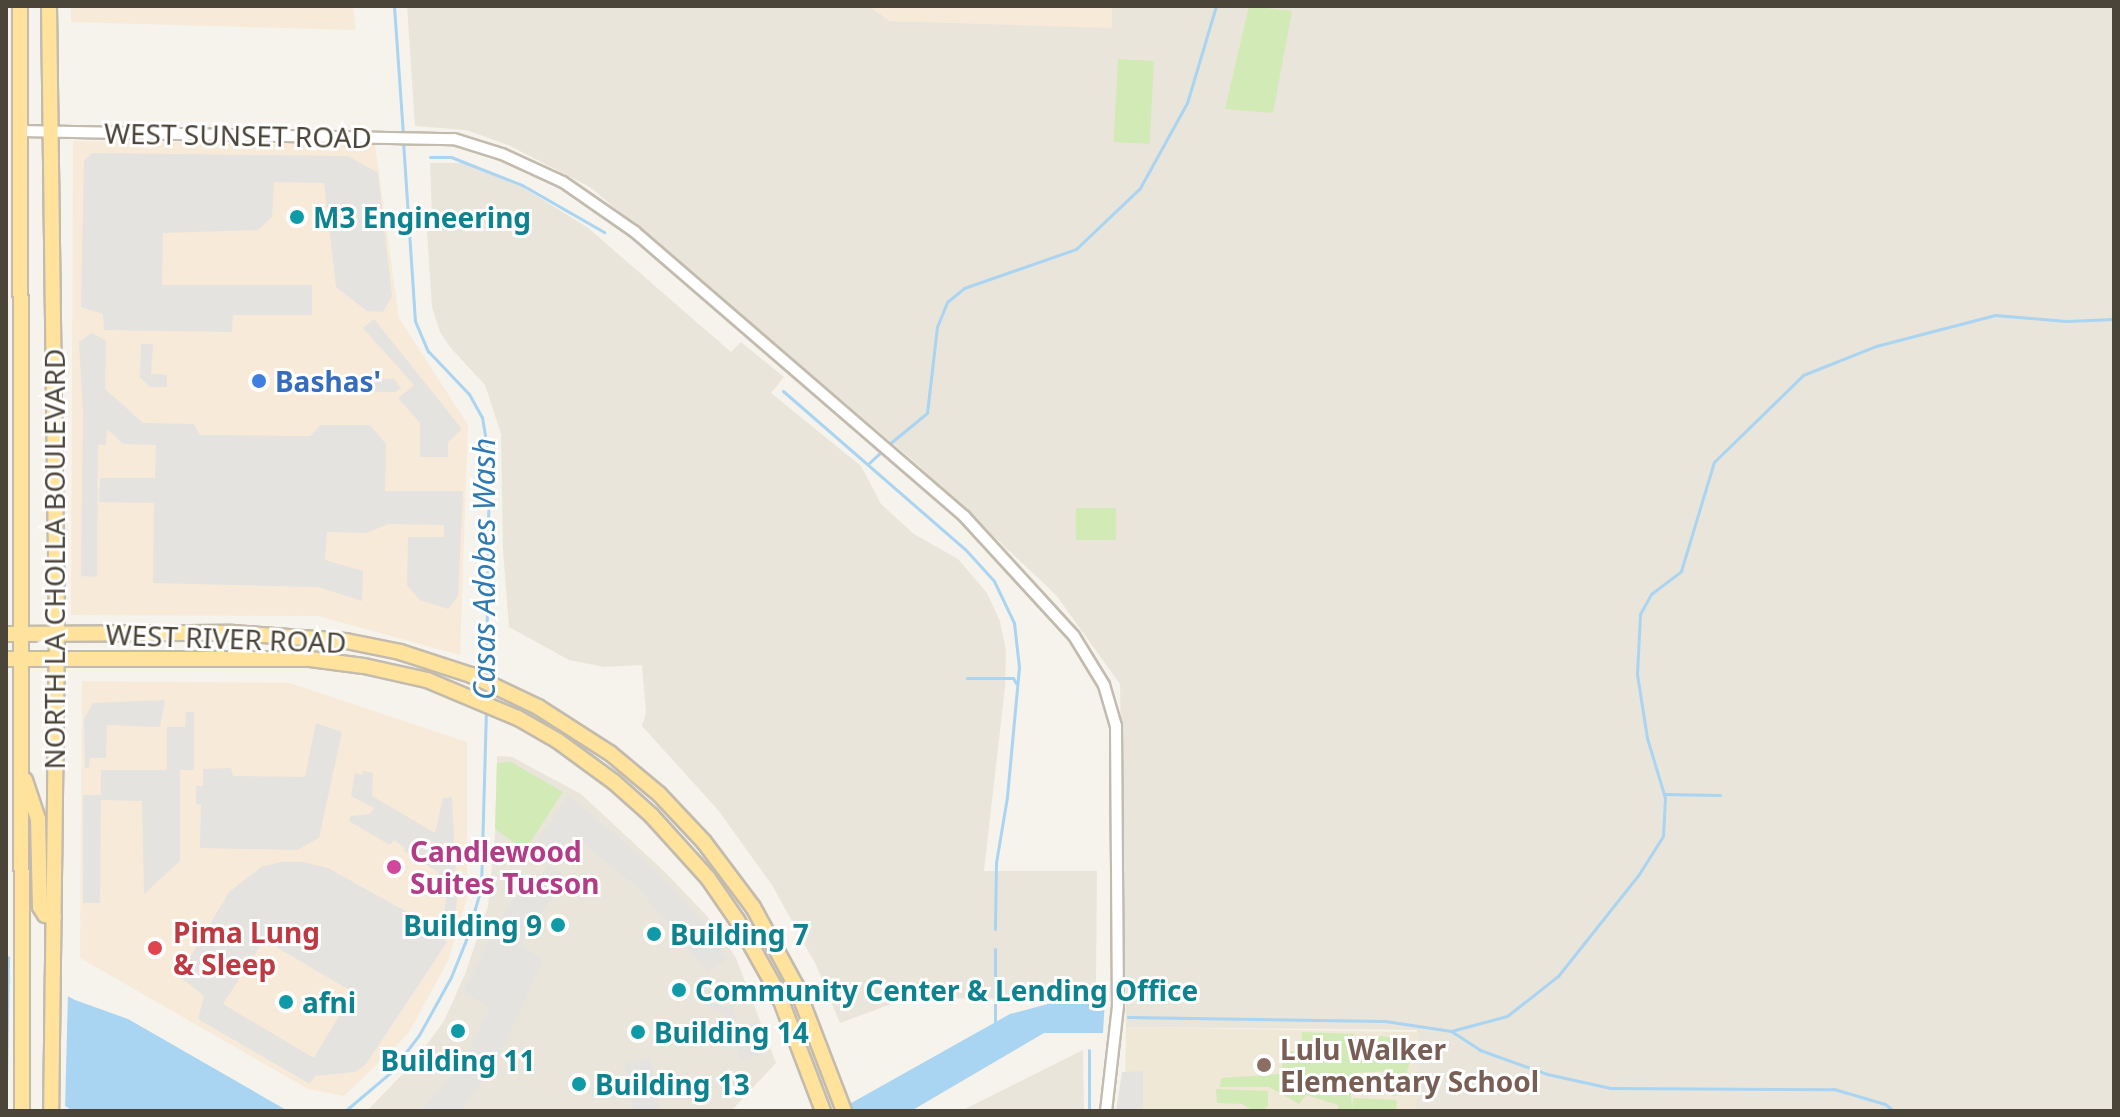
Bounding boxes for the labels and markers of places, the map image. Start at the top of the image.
place label: M3 Engineering [313,200,531,234]
marker: M3 Engineering [288,208,306,226]
place label: Bashas' [275,364,381,398]
marker: Bashas' [250,372,268,390]
place label: Candlewood Suites Tucson [410,834,599,900]
marker: Candlewood Suites Tucson [385,858,403,876]
place label: Building 9 [403,908,542,942]
place label: Pima Lung & Sleep [173,915,320,981]
marker: Building 9 [549,916,567,934]
place label: Building 7 [670,917,809,951]
marker: Building 7 [645,925,663,943]
marker: Pima Lung & Sleep [144,937,166,959]
place label: Community Center & Lending Office [695,973,1198,1007]
marker: Community Center & Lending Office [670,981,688,999]
place label: afni [302,985,356,1019]
marker: afni [277,993,295,1011]
place label: Building 14 [654,1015,809,1049]
marker: Building 11 [449,1022,467,1040]
marker: Building 14 [629,1023,647,1041]
place label: Lulu Walker Elementary School [1280,1032,1539,1098]
place label: Building 11 [381,1043,535,1077]
marker: Lulu Walker Elementary School [1255,1056,1273,1074]
place label: Building 13 [595,1067,750,1101]
marker: Building 13 [570,1075,588,1093]

